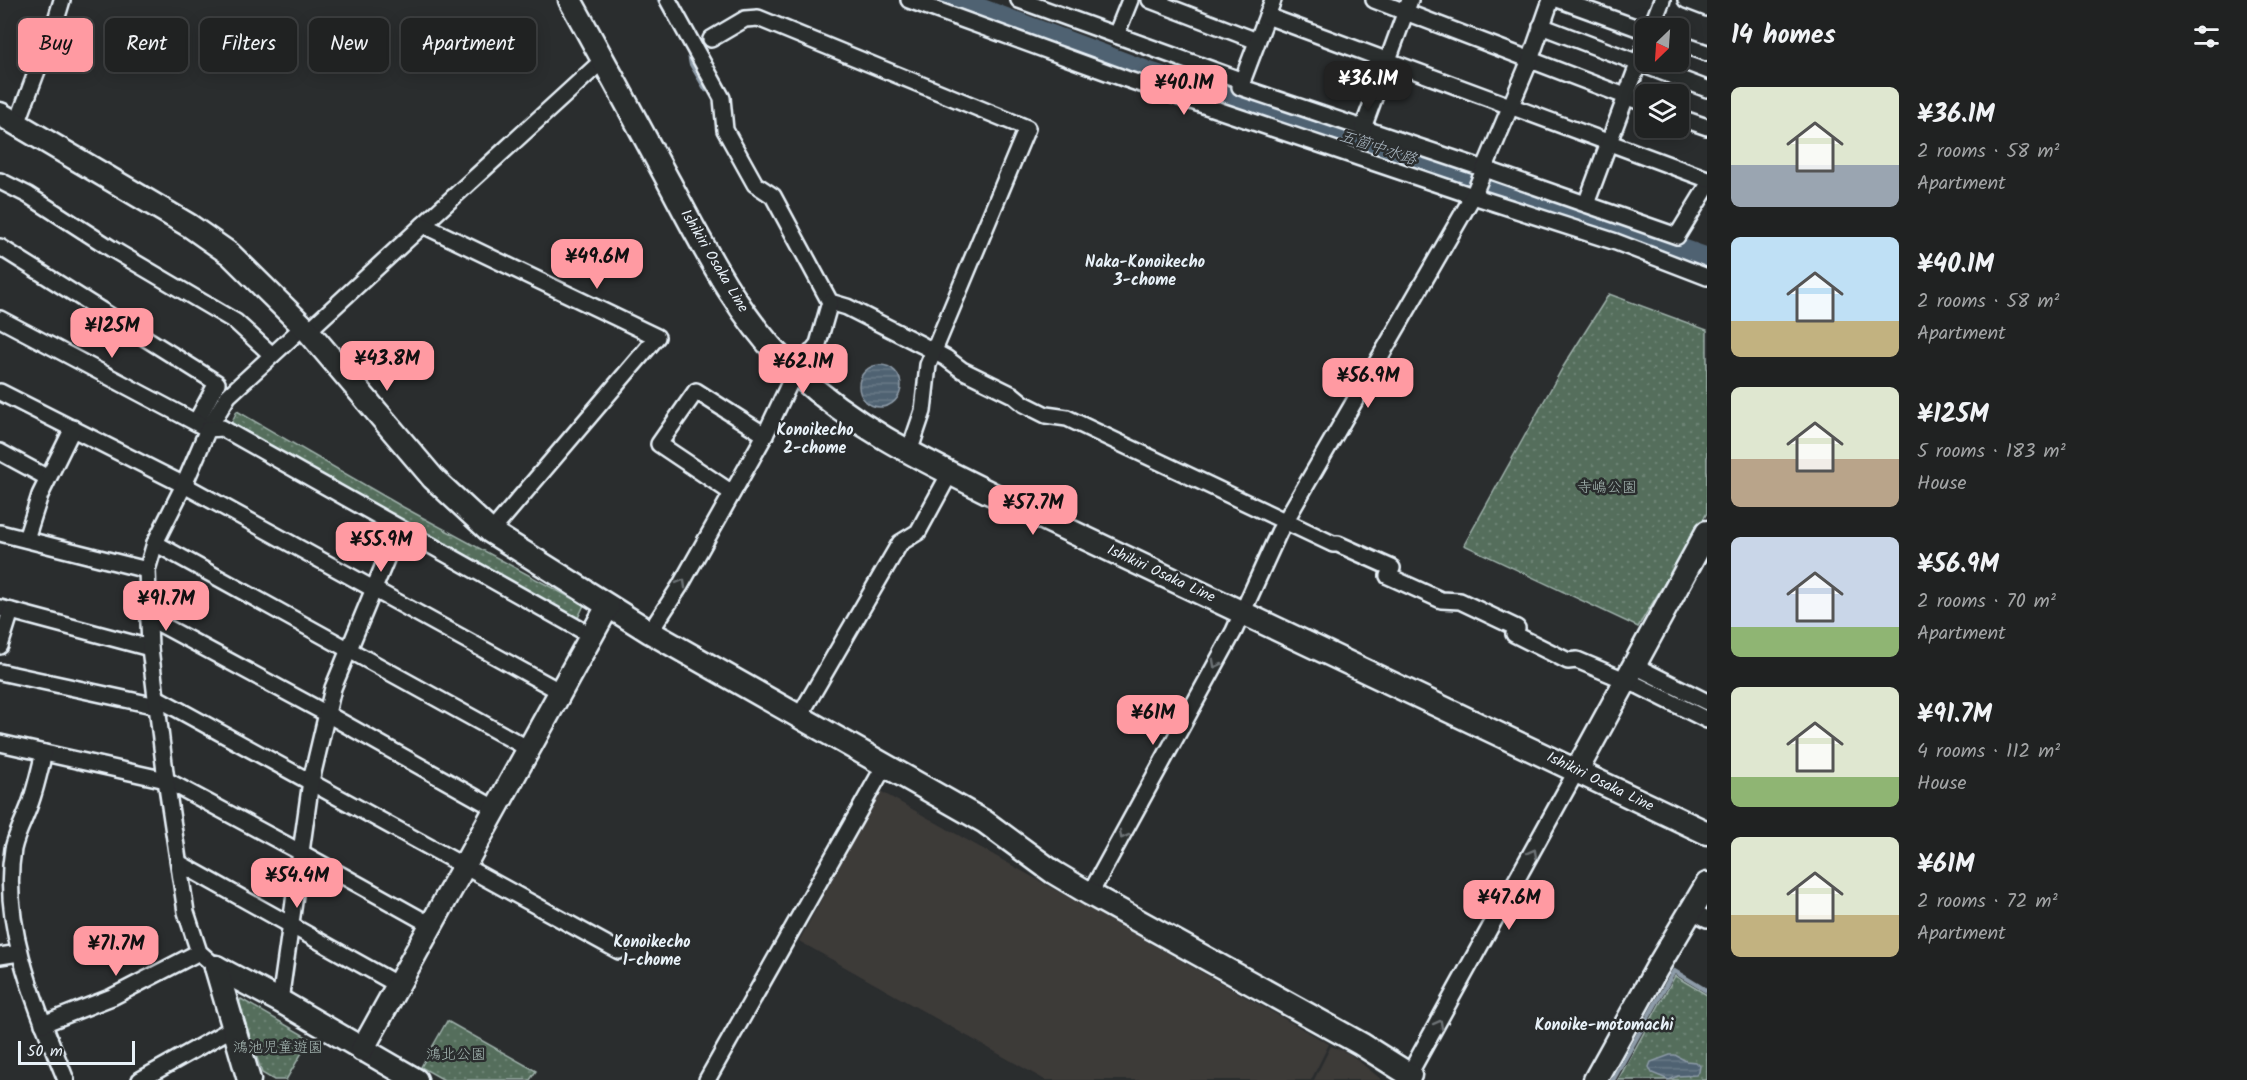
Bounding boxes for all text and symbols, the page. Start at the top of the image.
text: 14 homes [1731,15,1836,57]
chip: Buy [18,18,93,72]
chip: Rent [105,18,188,72]
chip: Filters [200,18,297,72]
chip: New [309,18,389,72]
chip: Apartment [401,18,536,72]
north arrow [1635,18,1689,72]
map controls [1635,18,1689,138]
icon: filters [2190,20,2223,53]
pin: ¥36.1M [1319,61,1417,112]
text: ¥36.1M [1338,64,1398,96]
pin: ¥40.1M [1135,65,1233,116]
text: ¥40.1M [1154,68,1214,100]
button: layers [1635,84,1689,138]
text: ¥36.1M [1917,94,1995,136]
icon: home [1779,111,1851,183]
water label: 五箇中水路 [1336,124,1421,173]
text: 2 rooms · 58 m² [1917,136,2059,168]
text: Apartment [1917,168,2006,200]
street label: Ishikiri Osaka Line [674,205,755,318]
pin: ¥49.6M [548,239,646,290]
text: ¥49.6M [565,242,629,274]
text: ¥40.1M [1917,244,1994,286]
district label: Naka-Konoikecho 3-chome [1085,250,1205,293]
icon: home [1779,261,1851,333]
text: 2 rooms · 58 m² [1917,286,2059,318]
pin: ¥125M [70,308,154,359]
text: ¥125M [84,311,140,343]
text: Apartment [1917,318,2006,350]
pin: ¥43.8M [338,341,436,392]
text: ¥43.8M [354,344,420,376]
pin: ¥62.1M [754,344,852,395]
text: ¥62.1M [773,347,833,379]
pin: ¥56.9M [1319,358,1417,409]
text: ¥56.9M [1336,361,1400,393]
text: ¥125M [1917,394,1989,436]
icon: home [1779,411,1851,483]
district label: Konoikecho 2-chome [776,418,854,461]
text: 5 rooms · 183 m² [1917,436,2066,468]
text: House [1917,468,1967,500]
park label: 寺嶋公園 [1577,476,1637,500]
pin: ¥57.7M [984,485,1082,536]
text: ¥57.7M [1002,488,1064,520]
pin: ¥55.9M [332,522,430,573]
text: ¥55.9M [350,525,412,557]
street label: Ishikiri Osaka Line [1103,538,1219,610]
text: ¥56.9M [1917,544,1999,586]
icon: home [1779,561,1851,633]
one-way arrow [674,579,686,589]
pin: ¥91.7M [117,581,215,632]
text: ¥91.7M [137,584,195,616]
text: 2 rooms · 70 m² [1917,586,2056,618]
text: Apartment [1917,618,2006,650]
one-way arrow [1212,658,1223,668]
text: ¥91.7M [1917,694,1992,736]
pin: ¥61M [1117,695,1189,746]
text: ¥61M [1131,698,1175,730]
icon: home [1779,711,1851,783]
text: 4 rooms · 112 m² [1917,736,2060,768]
street label: Ishikiri Osaka Line [1542,746,1658,819]
text: House [1917,768,1967,800]
one-way arrow [1119,829,1130,840]
text: ¥61M [1917,844,1975,886]
one-way arrow [1526,849,1537,859]
pin: ¥54.4M [248,858,346,909]
text: ¥54.4M [265,861,329,893]
icon: home [1779,861,1851,933]
pin: ¥47.6M [1460,880,1558,931]
text: ¥47.6M [1477,883,1541,915]
text: 2 rooms · 72 m² [1917,886,2058,918]
text: Apartment [1917,918,2006,950]
pin: ¥71.7M [67,926,165,977]
text: ¥71.7M [87,929,145,961]
district label: Konoikecho 1-chome [613,930,691,973]
district label: Konoike-motomachi [1535,1013,1674,1038]
one-way arrow [1432,1020,1443,1030]
park label: 鴻池児童遊園 [233,1036,323,1060]
scale bar [18,1038,135,1066]
text: 50 m [27,1039,63,1064]
park label: 鴻北公園 [426,1043,486,1067]

